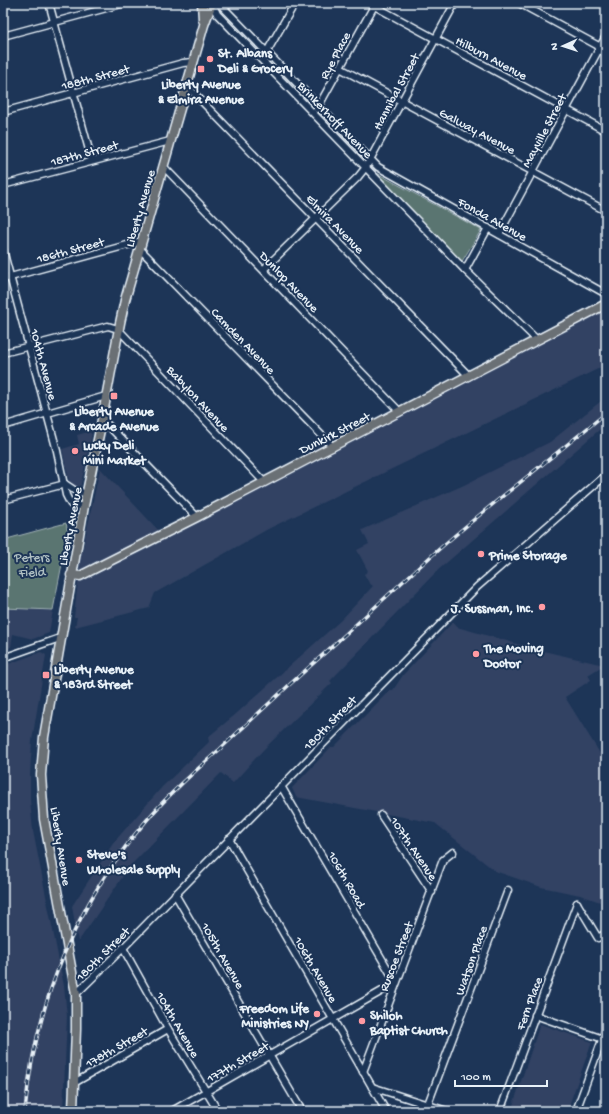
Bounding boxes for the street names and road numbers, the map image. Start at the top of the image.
street label: Rye Place [318,30,355,82]
street label: Hilburn Avenue [452,34,529,85]
street label: Hannibal Street [371,50,424,133]
street label: 188th Street [59,62,133,95]
street label: Brinkerhoff Avenue [293,78,375,163]
street label: Mayville Street [519,90,572,171]
street label: Galway Avenue [436,106,518,159]
street label: 187th Street [48,138,122,171]
street label: Liberty Avenue [123,168,160,249]
street label: Elmira Avenue [302,192,367,258]
street label: Fonda Avenue [454,195,529,245]
street label: 186th Street [34,235,108,268]
street label: Dunlop Avenue [255,248,321,317]
street label: Camden Avenue [207,306,278,378]
street label: 104th Avenue [26,326,59,402]
street label: Babylon Avenue [162,363,232,436]
street label: Dunkirk Street [296,409,375,459]
street label: Liberty Avenue [56,486,86,567]
street label: 180th Street [300,692,362,755]
street label: Liberty Avenue [46,806,73,887]
street label: 107th Avenue [385,814,440,884]
street label: 106th Road [323,848,369,912]
street label: Ruscoe Street [377,918,418,994]
street label: 105th Avenue [196,920,247,992]
street label: 180th Street [73,924,135,985]
street label: Watson Place [453,924,492,998]
street label: 106th Avenue [289,934,340,1006]
street label: Fern Place [513,975,547,1033]
street label: 104th Avenue [152,989,202,1061]
street label: 178th Street [83,1024,152,1072]
street label: 177th Street [204,1039,273,1087]

